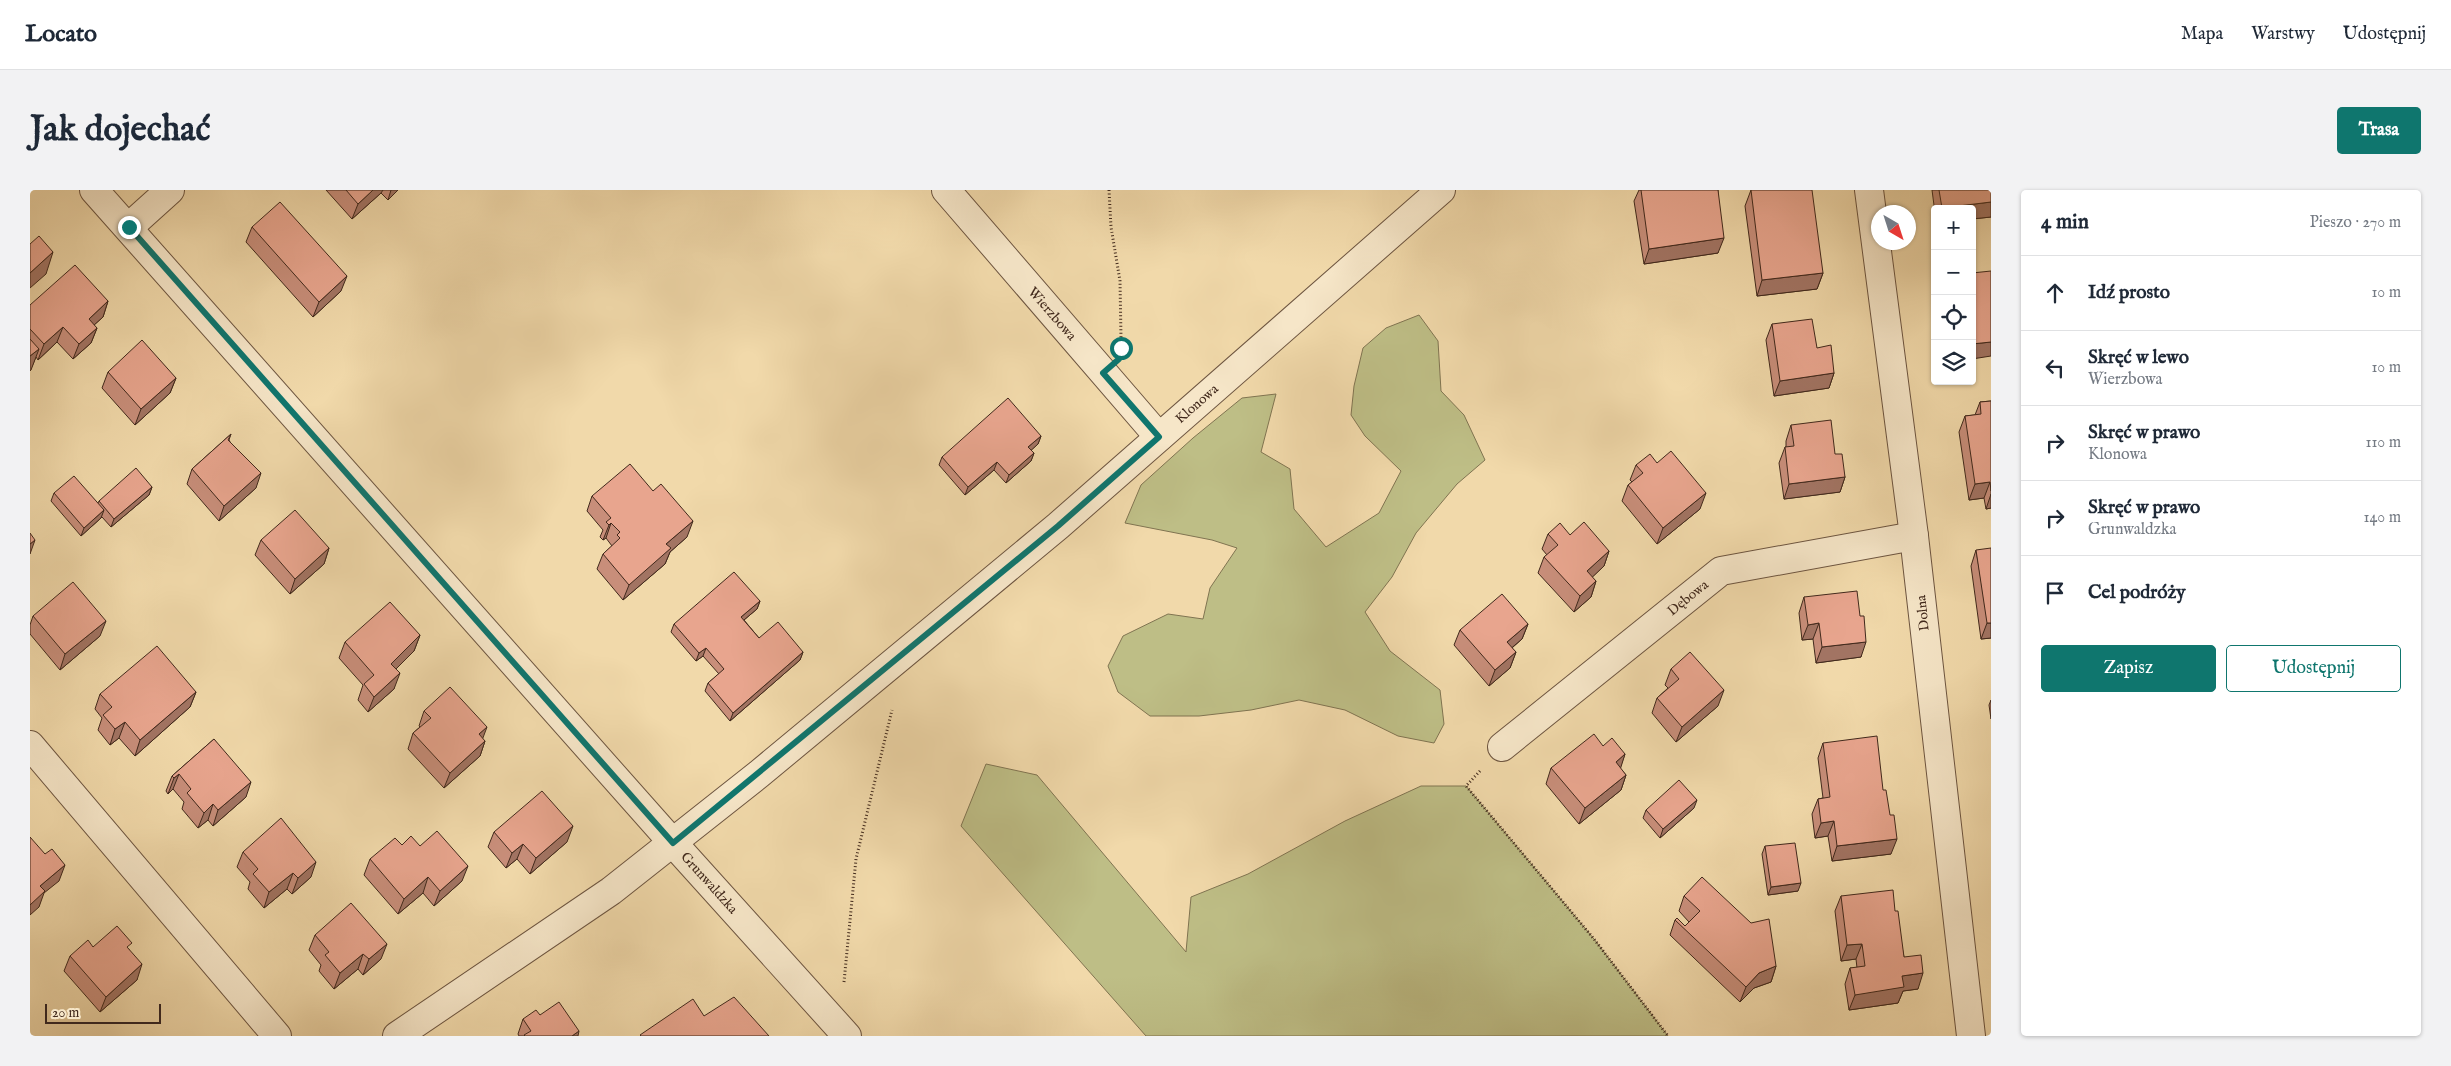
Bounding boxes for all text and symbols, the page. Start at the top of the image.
text: Locato [25,19,97,50]
text: Mapa [2181,23,2223,46]
text: Warstwy [2251,23,2315,46]
text: Udostępnij [2343,23,2426,46]
button: Trasa [2337,107,2421,154]
text: Jak dojechać [30,108,210,153]
north arrow [1871,205,1916,250]
map controls [1931,205,1976,385]
button: + [1931,205,1976,250]
text: 4 min [2041,209,2089,236]
text: Pieszo · 270 m [2310,213,2401,233]
route end [118,216,141,239]
button: − [1931,250,1976,295]
icon: ahead [2041,279,2069,307]
text: Idź prosto [2088,281,2170,305]
street label: Wierzbowa [1024,283,1081,345]
text: 10 m [2371,283,2401,303]
button: locate [1931,295,1976,340]
route start [1110,337,1133,360]
button: layers [1931,340,1976,385]
text: Skręć w lewo [2088,346,2189,370]
icon: left [2041,354,2069,382]
text: 10 m [2371,358,2401,378]
text: Wierzbowa [2088,370,2163,390]
street label: Klonowa [1172,380,1223,428]
text: Skręć w prawo [2088,421,2200,445]
icon: right [2041,429,2069,457]
text: 110 m [2365,433,2401,453]
text: Klonowa [2088,445,2147,465]
text: Skręć w prawo [2088,496,2200,520]
icon: right [2041,504,2069,532]
text: 140 m [2363,508,2401,528]
text: Grunwaldzka [2088,520,2176,540]
street label: Dębowa [1664,575,1713,620]
icon: arrive [2041,579,2069,607]
text: Cel podróży [2088,581,2186,605]
street label: Dolna [1912,593,1934,632]
button: Zapisz [2041,645,2216,692]
button: Udostępnij [2226,645,2401,692]
street label: Grunwaldzka [676,848,742,918]
scale bar [45,1001,161,1024]
text: 20 m [52,1004,79,1022]

